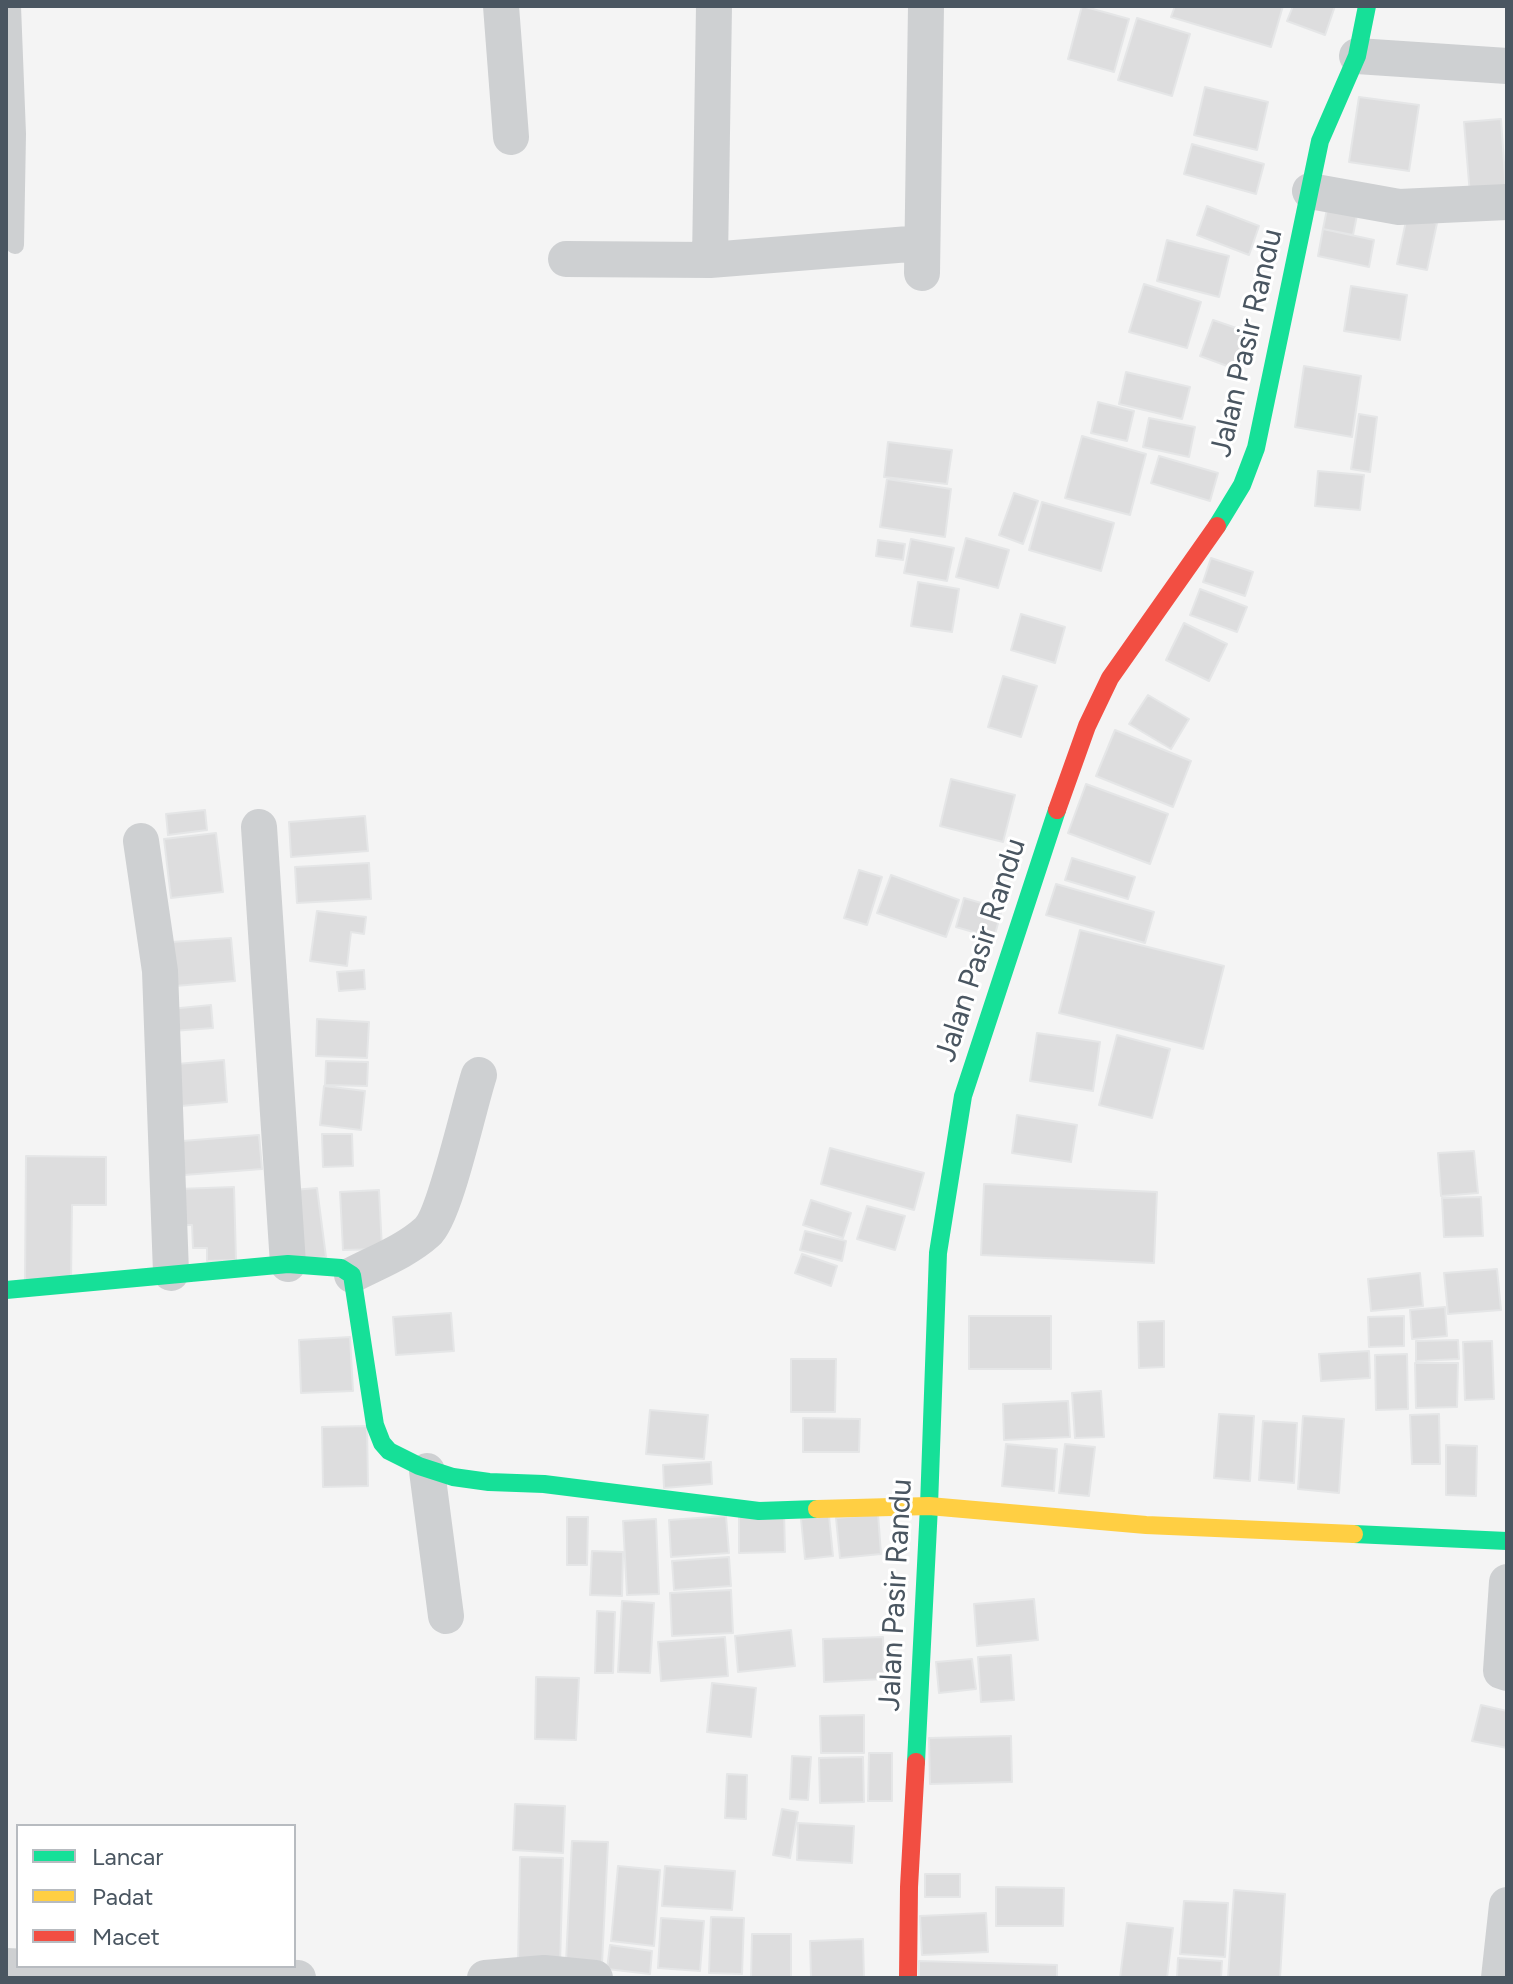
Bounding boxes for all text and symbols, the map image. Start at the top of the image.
street label: Jalan Pasir Randu [1203,226,1291,460]
street label: Jalan Pasir Randu [928,834,1034,1066]
street label: Jalan Pasir Randu [872,1478,920,1712]
legend [16,1824,296,1968]
text: Lancar [92,1842,163,1871]
text: Padat [92,1882,153,1911]
text: Macet [92,1922,160,1951]

